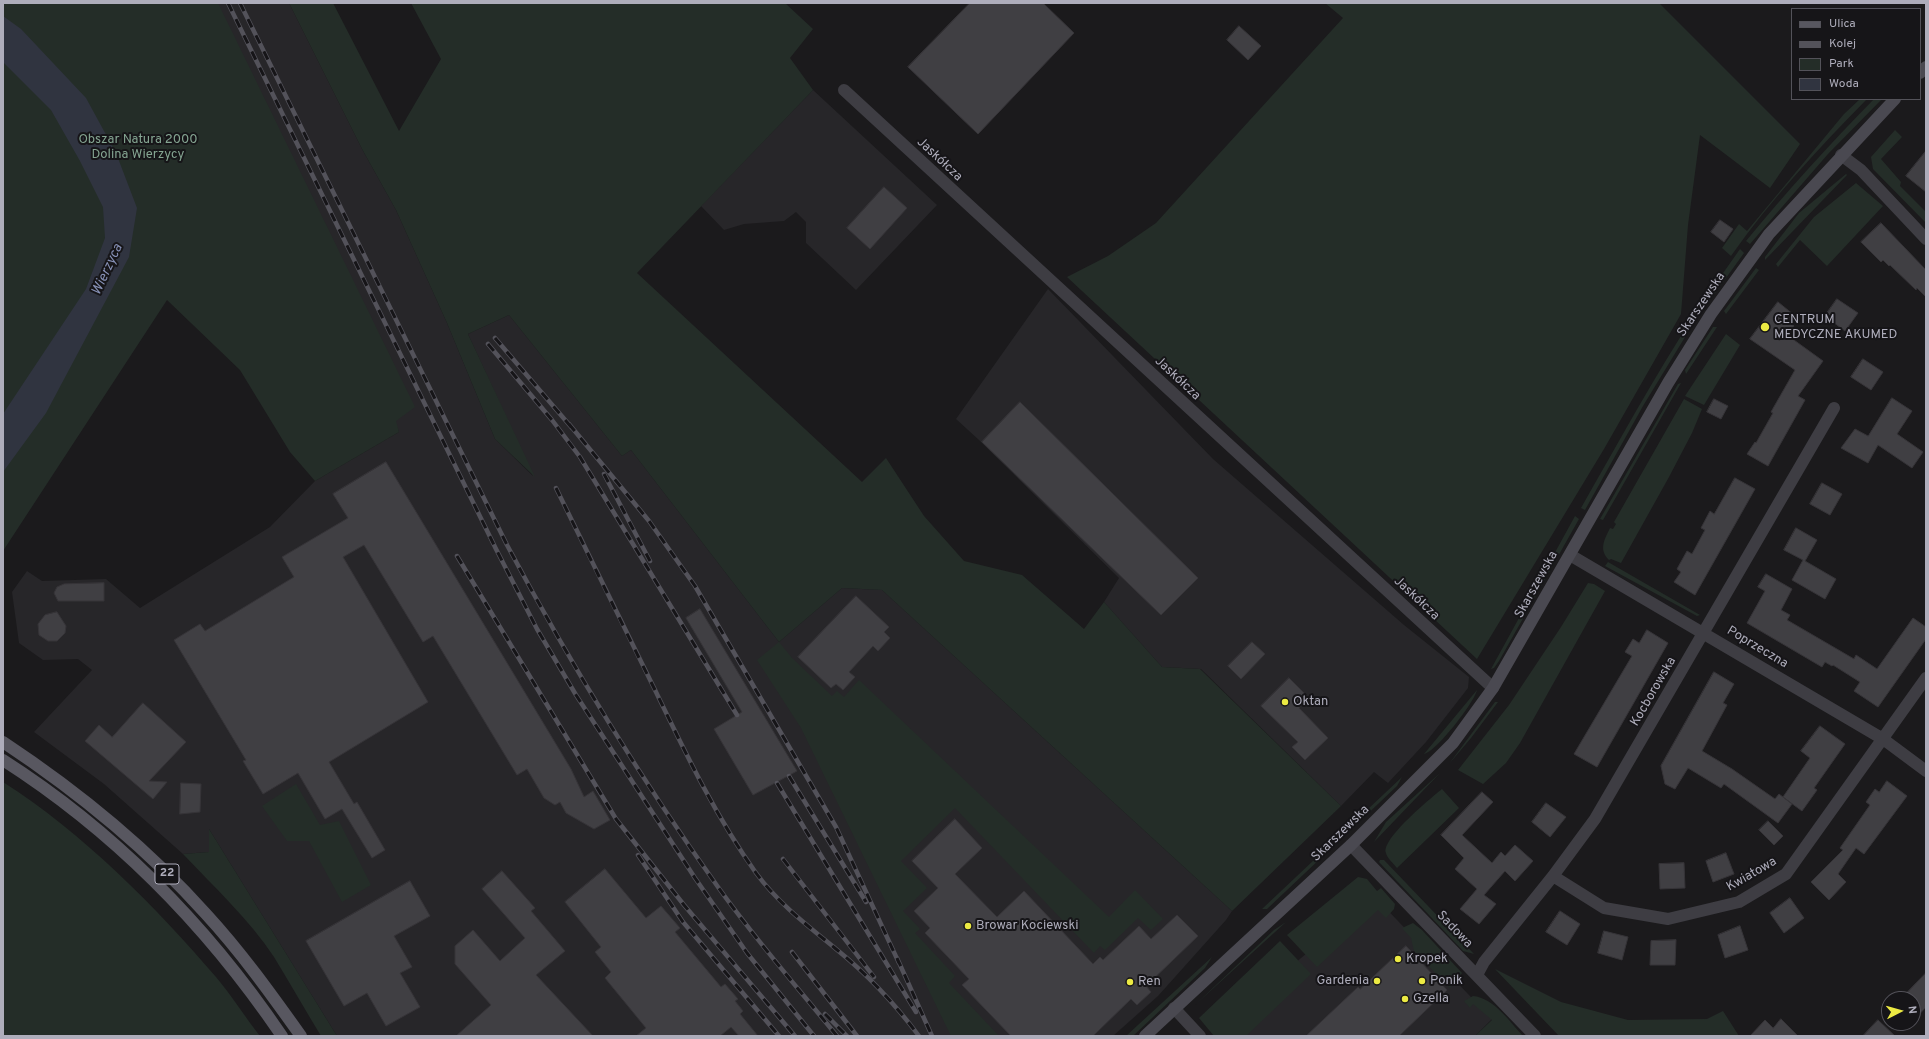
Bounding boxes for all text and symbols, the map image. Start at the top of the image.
legend [1791,8,1921,100]
text: Ulica [1829,16,1856,32]
text: Kolej [1829,36,1856,52]
text: Park [1829,56,1854,72]
text: Woda [1829,76,1859,92]
park label: Obszar Natura 2000 Dolina Wierzycy [78,132,198,163]
street label: Jaskółcza [913,135,965,185]
water label: Wierzyca [89,242,127,298]
street label: Skarszewska [1675,270,1729,340]
place label: CENTRUM MEDYCZNE AKUMED [1774,312,1897,343]
marker: CENTRUM MEDYCZNE AKUMED [1759,321,1771,333]
street label: Jaskółcza [1151,354,1203,404]
street label: Skarszewska [1512,549,1562,621]
street label: Jaskółcza [1390,574,1442,624]
street label: Poprzeczna [1724,624,1790,672]
street label: Kocborowska [1628,655,1680,729]
place label: Oktan [1293,694,1328,710]
marker: Oktan [1280,697,1290,707]
street label: Skarszewska [1309,803,1373,865]
street label: Kwiatowa [1724,854,1780,896]
road number: 22 [155,864,179,884]
street label: Sadowa [1433,908,1475,952]
place label: Browar Kociewski [976,918,1079,934]
marker: Browar Kociewski [963,921,973,931]
place label: Kropek [1406,951,1448,967]
marker: Kropek [1393,954,1403,964]
place label: Gardenia [1316,973,1369,989]
place label: Ponik [1430,973,1463,989]
place label: Ren [1138,974,1161,990]
marker: Gardenia [1372,976,1382,986]
marker: Ponik [1417,976,1427,986]
marker: Ren [1125,977,1135,987]
place label: Gzella [1413,991,1449,1007]
north arrow [1881,991,1921,1031]
marker: Gzella [1400,994,1410,1004]
text: N [1905,1005,1919,1015]

